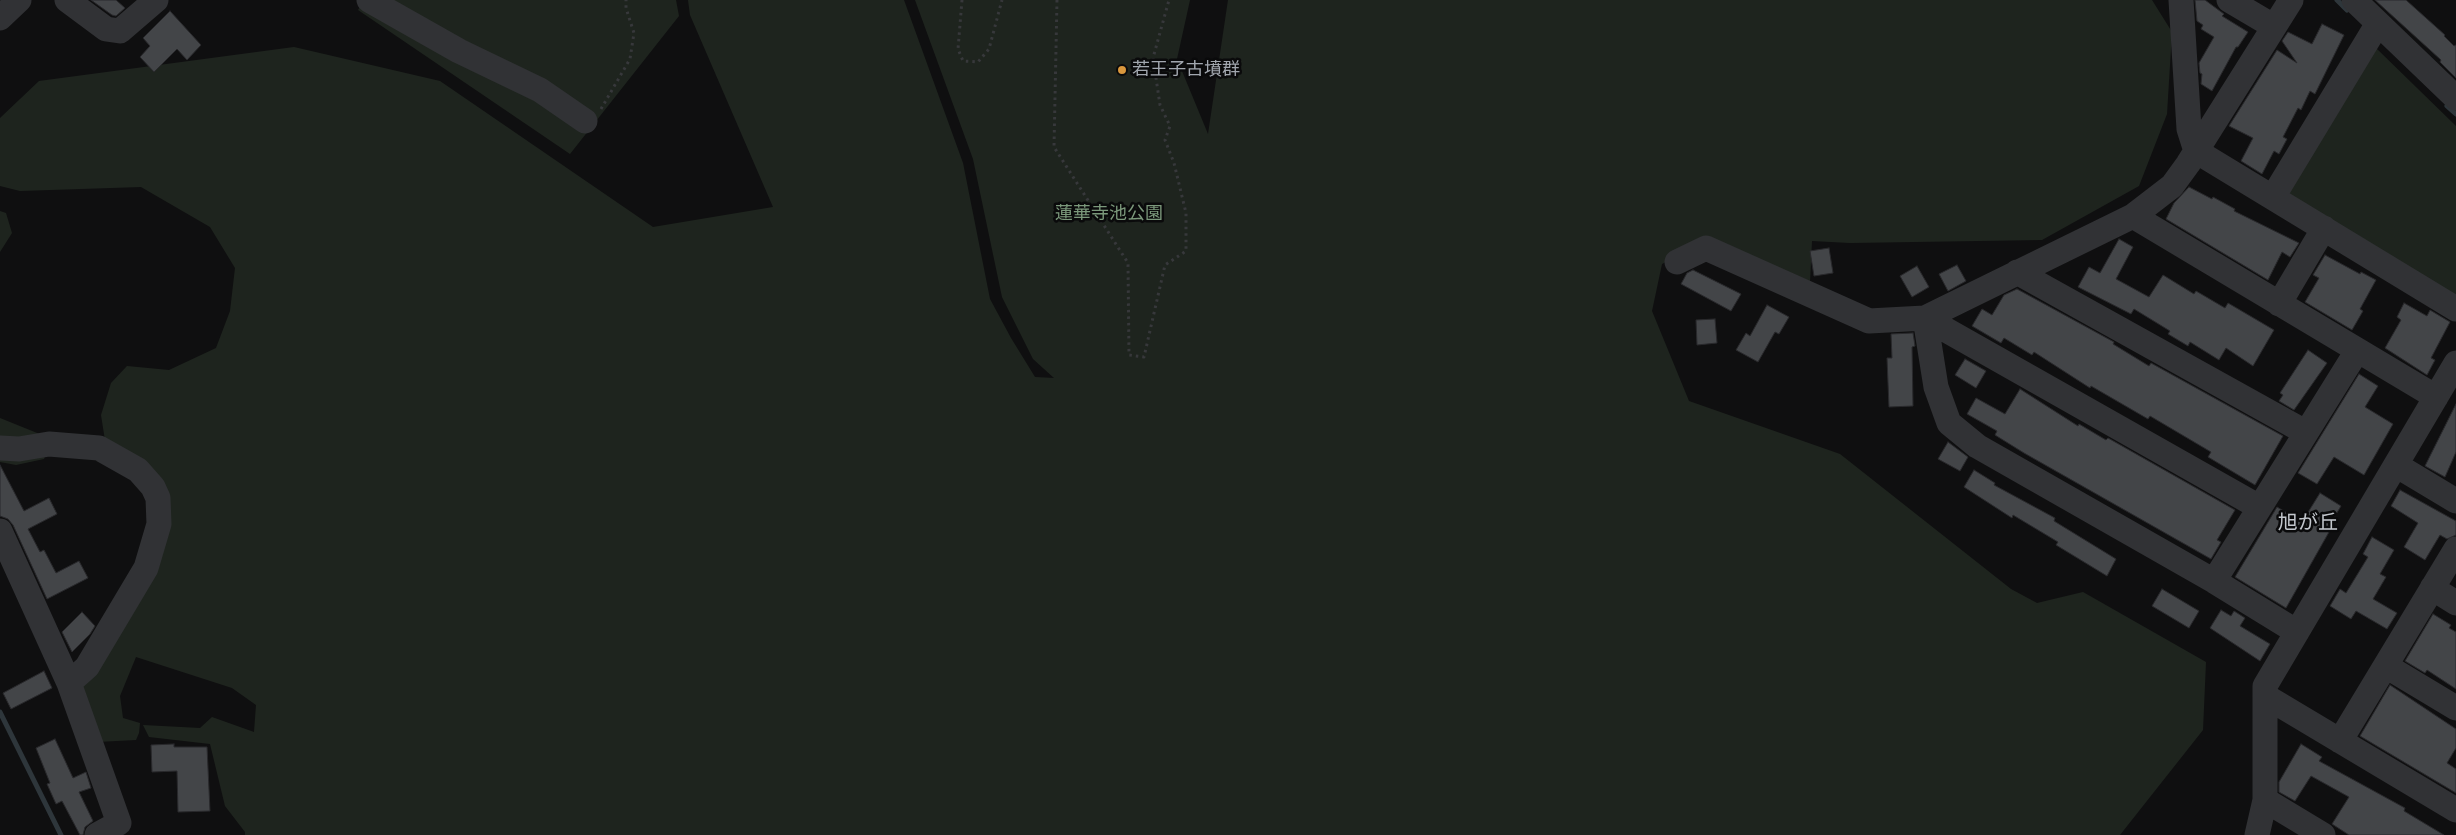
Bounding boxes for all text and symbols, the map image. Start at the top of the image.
place label: 若王子古墳群 [1132,59,1240,81]
marker: 若王子古墳群 [1116,64,1128,76]
park label: 蓮華寺池公園 [1055,203,1163,225]
district label: 旭が丘 [2278,511,2338,535]

